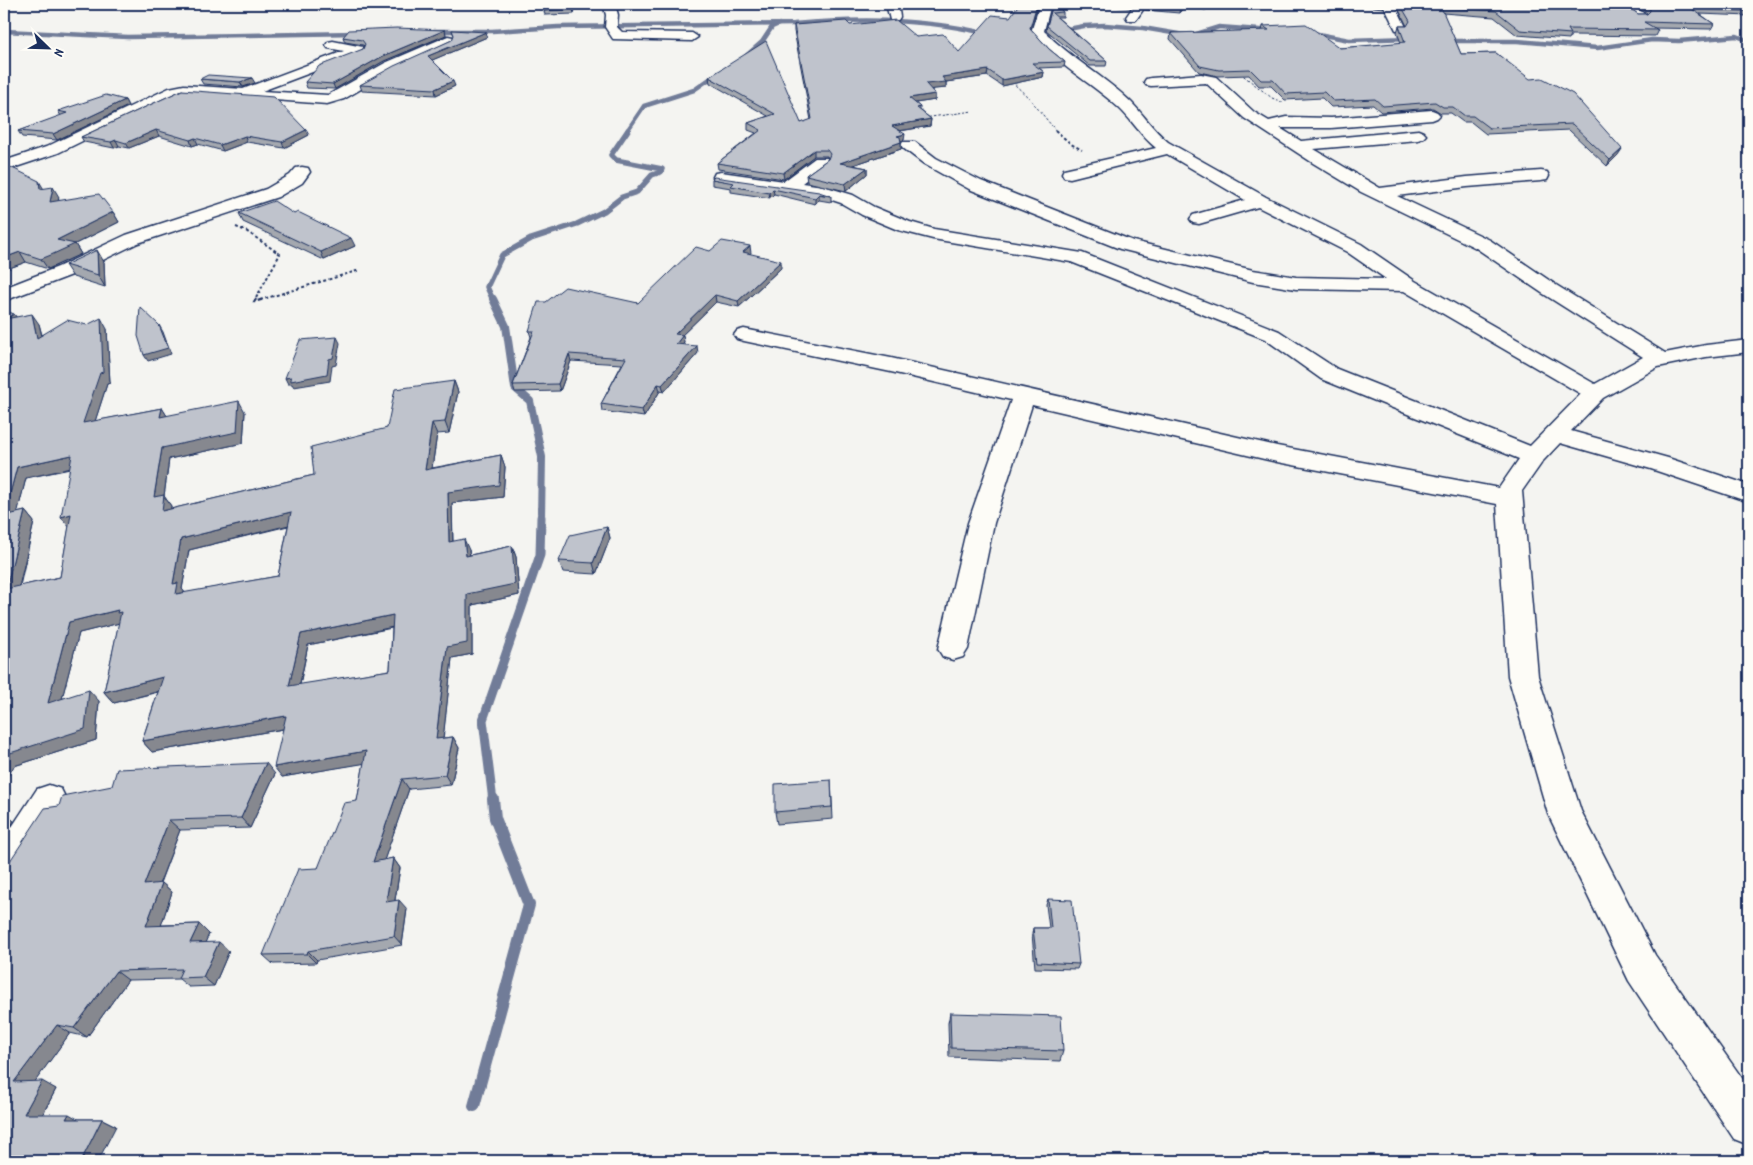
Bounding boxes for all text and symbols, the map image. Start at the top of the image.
north arrow [22,22,72,72]
text: N [48,45,69,59]

